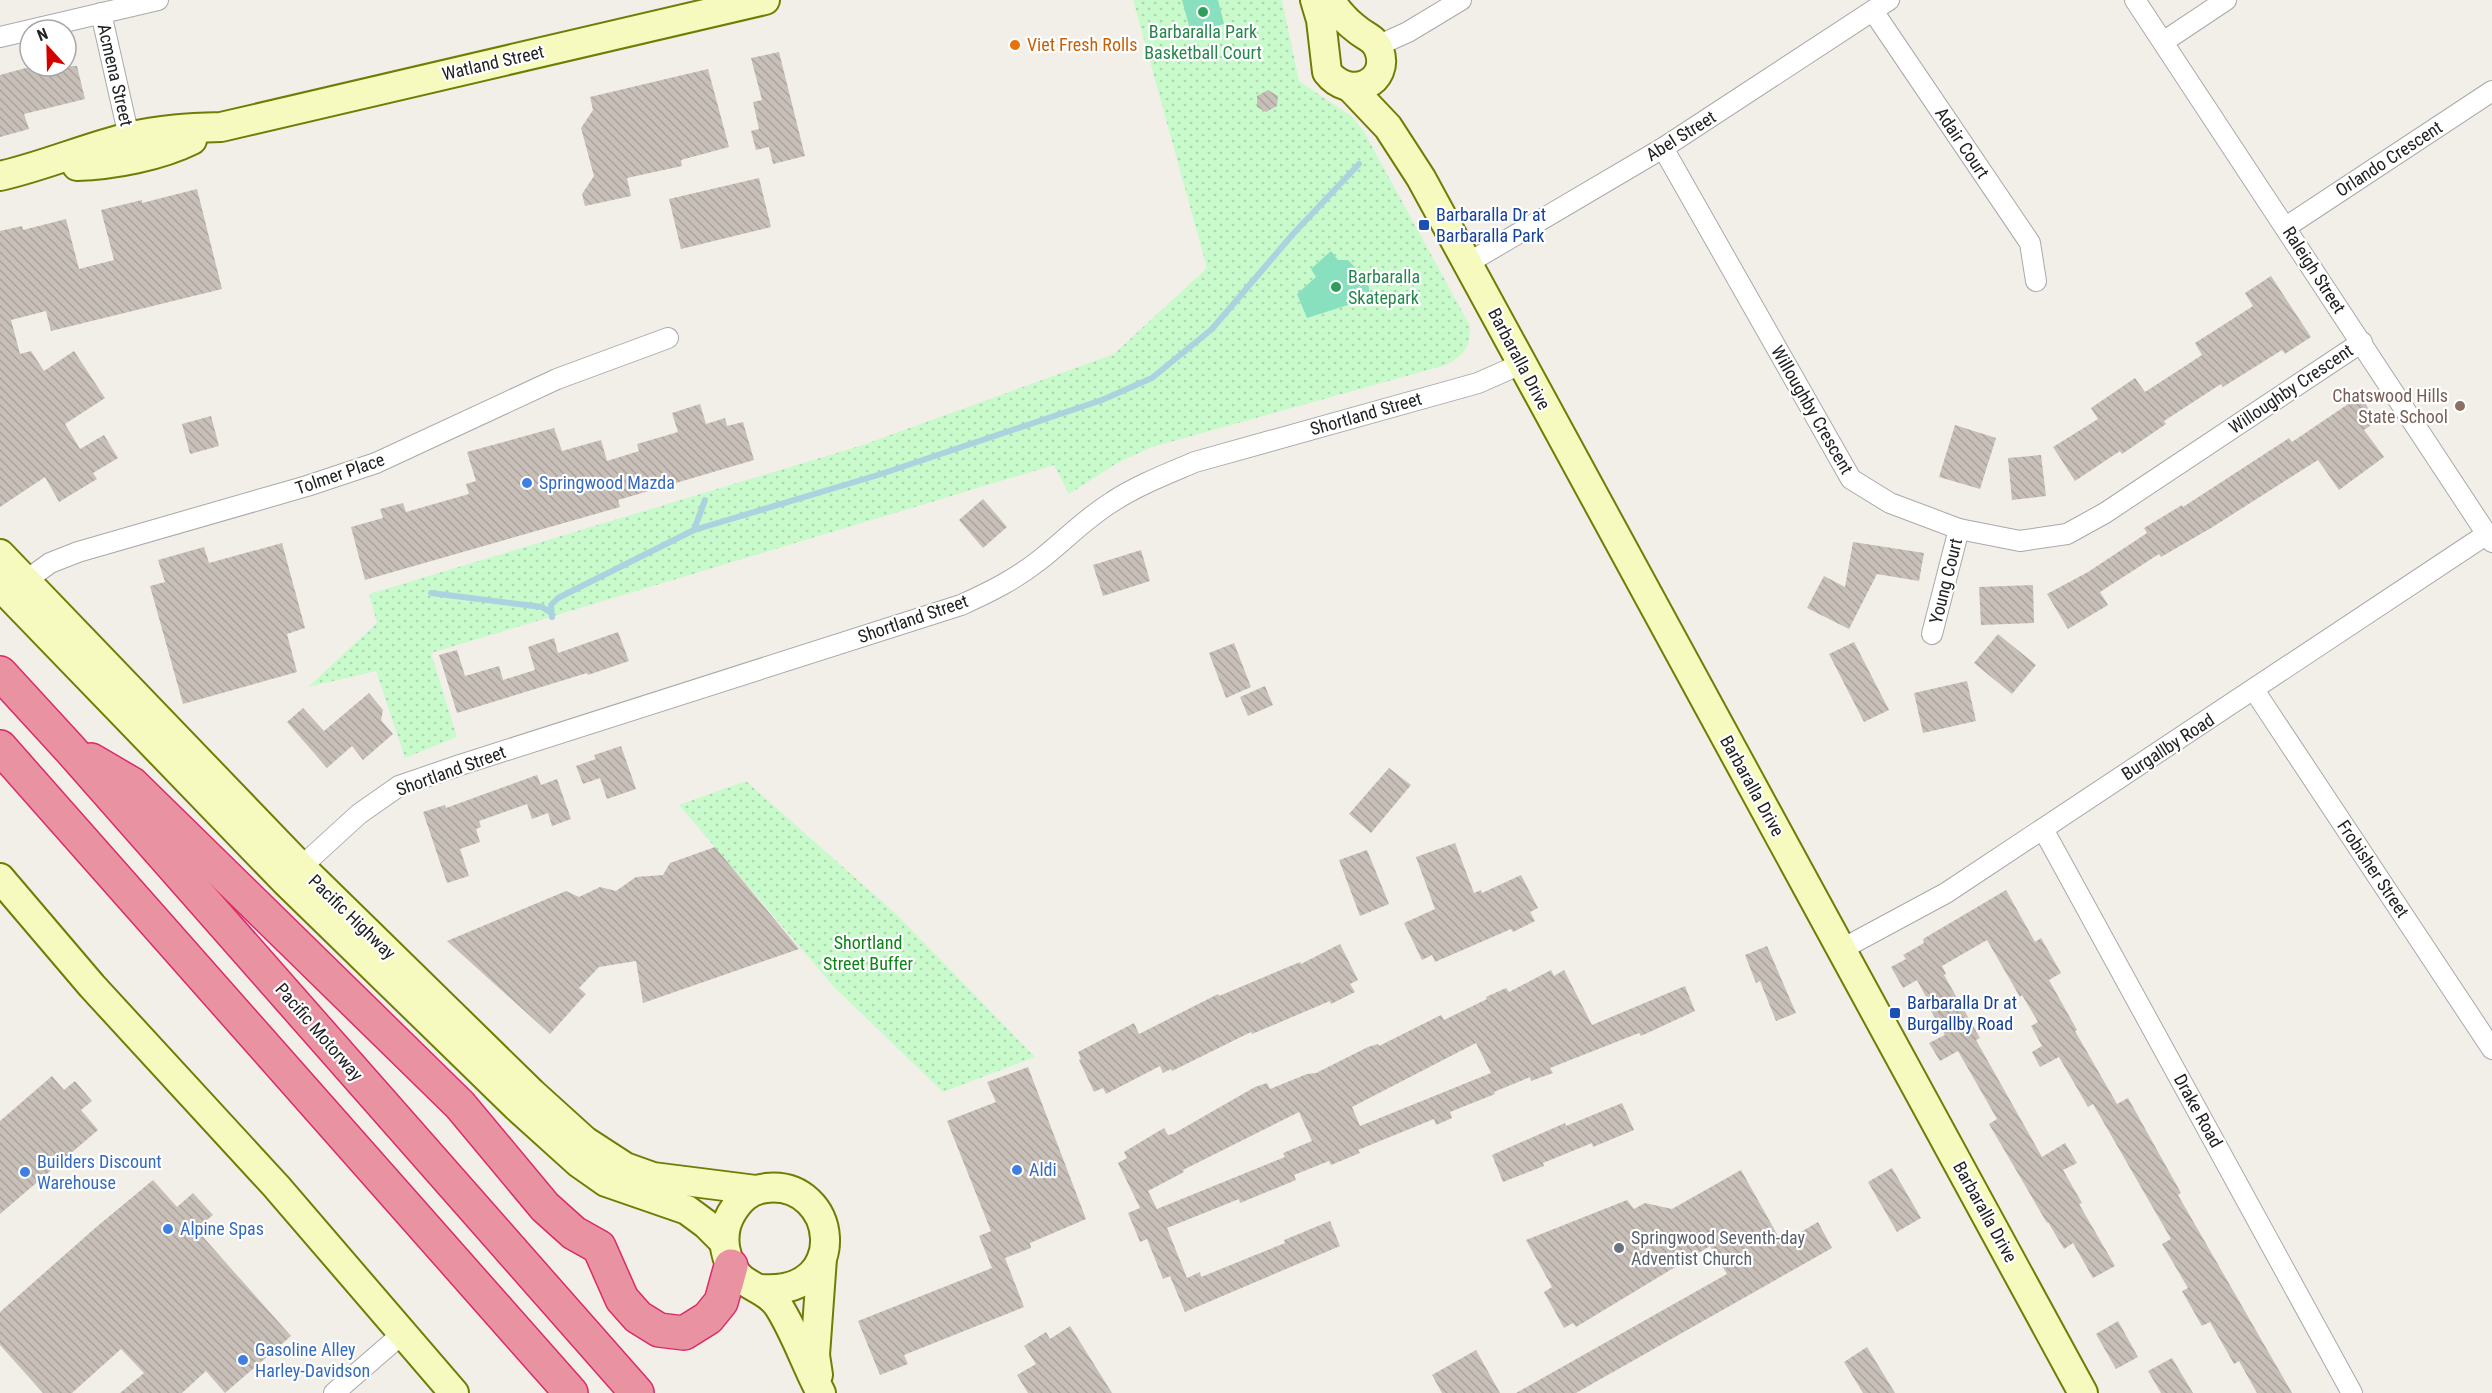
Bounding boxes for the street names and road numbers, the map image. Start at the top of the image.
street label: Acmena Street [94,22,137,128]
street label: Watland Street [440,41,546,84]
street label: Adair Court [1931,103,1994,182]
street label: Abel Street [1642,106,1719,165]
street label: Orlando Crescent [2331,116,2446,201]
street label: Raleigh Street [2279,223,2350,317]
street label: Barbaralla Drive [1484,304,1555,413]
street label: Willoughby Crescent [2225,339,2357,438]
street label: Willoughby Crescent [1767,342,1858,478]
street label: Shortland Street [1308,388,1424,439]
street label: Tolmer Place [293,448,387,499]
street label: Young Court [1925,536,1966,626]
street label: Shortland Street [855,590,971,647]
street label: Burgallby Road [2117,709,2218,784]
street label: Barbaralla Drive [1716,732,1789,840]
street label: Shortland Street [393,741,508,800]
street label: Frobisher Street [2333,816,2414,921]
street label: Pacific Highway [304,870,401,964]
street label: Pacific Motorway [271,979,368,1085]
street label: Drake Road [2170,1070,2227,1151]
street label: Barbaralla Drive [1949,1158,2022,1266]

